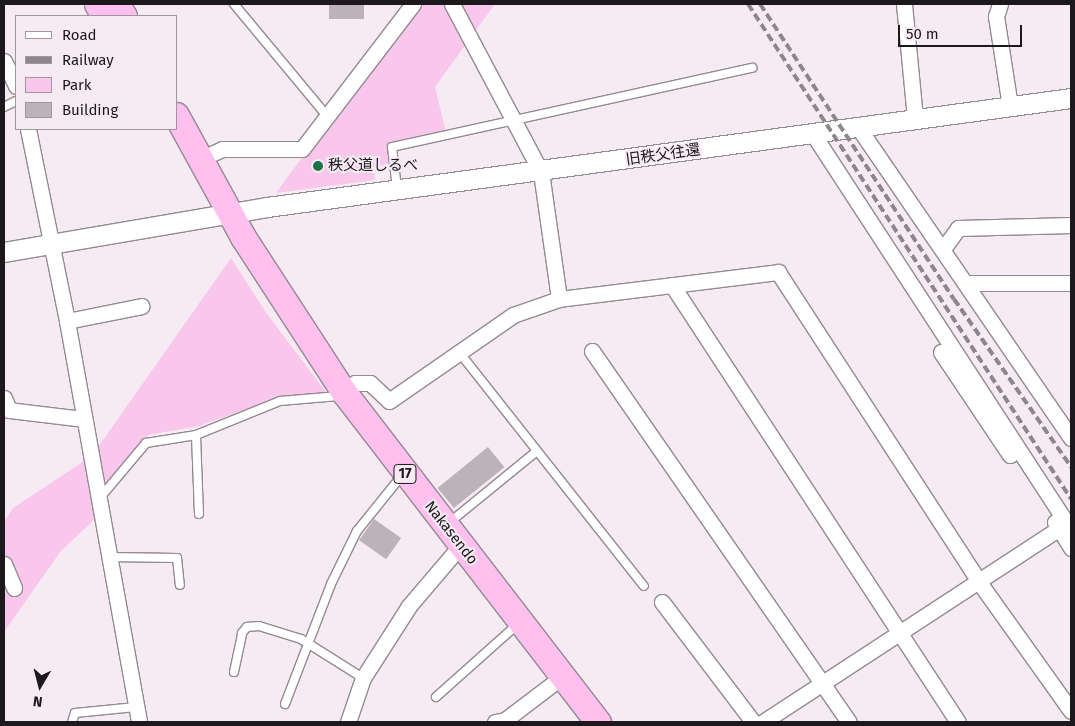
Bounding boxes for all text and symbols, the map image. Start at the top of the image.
legend [15,15,178,130]
scale bar [900,15,1024,47]
text: 50 m [906,25,939,43]
text: Road [62,26,97,44]
text: Railway [62,51,114,69]
text: Park [62,76,92,94]
text: Building [62,101,118,119]
street label: 旧秩父往還 [625,141,701,169]
place label: 秩父道しるべ [328,157,418,175]
marker: 秩父道しるべ [312,160,324,172]
road number: 17 [392,462,418,486]
street label: Nakasendo [421,498,481,568]
north arrow [15,661,65,711]
text: N [32,692,44,710]

